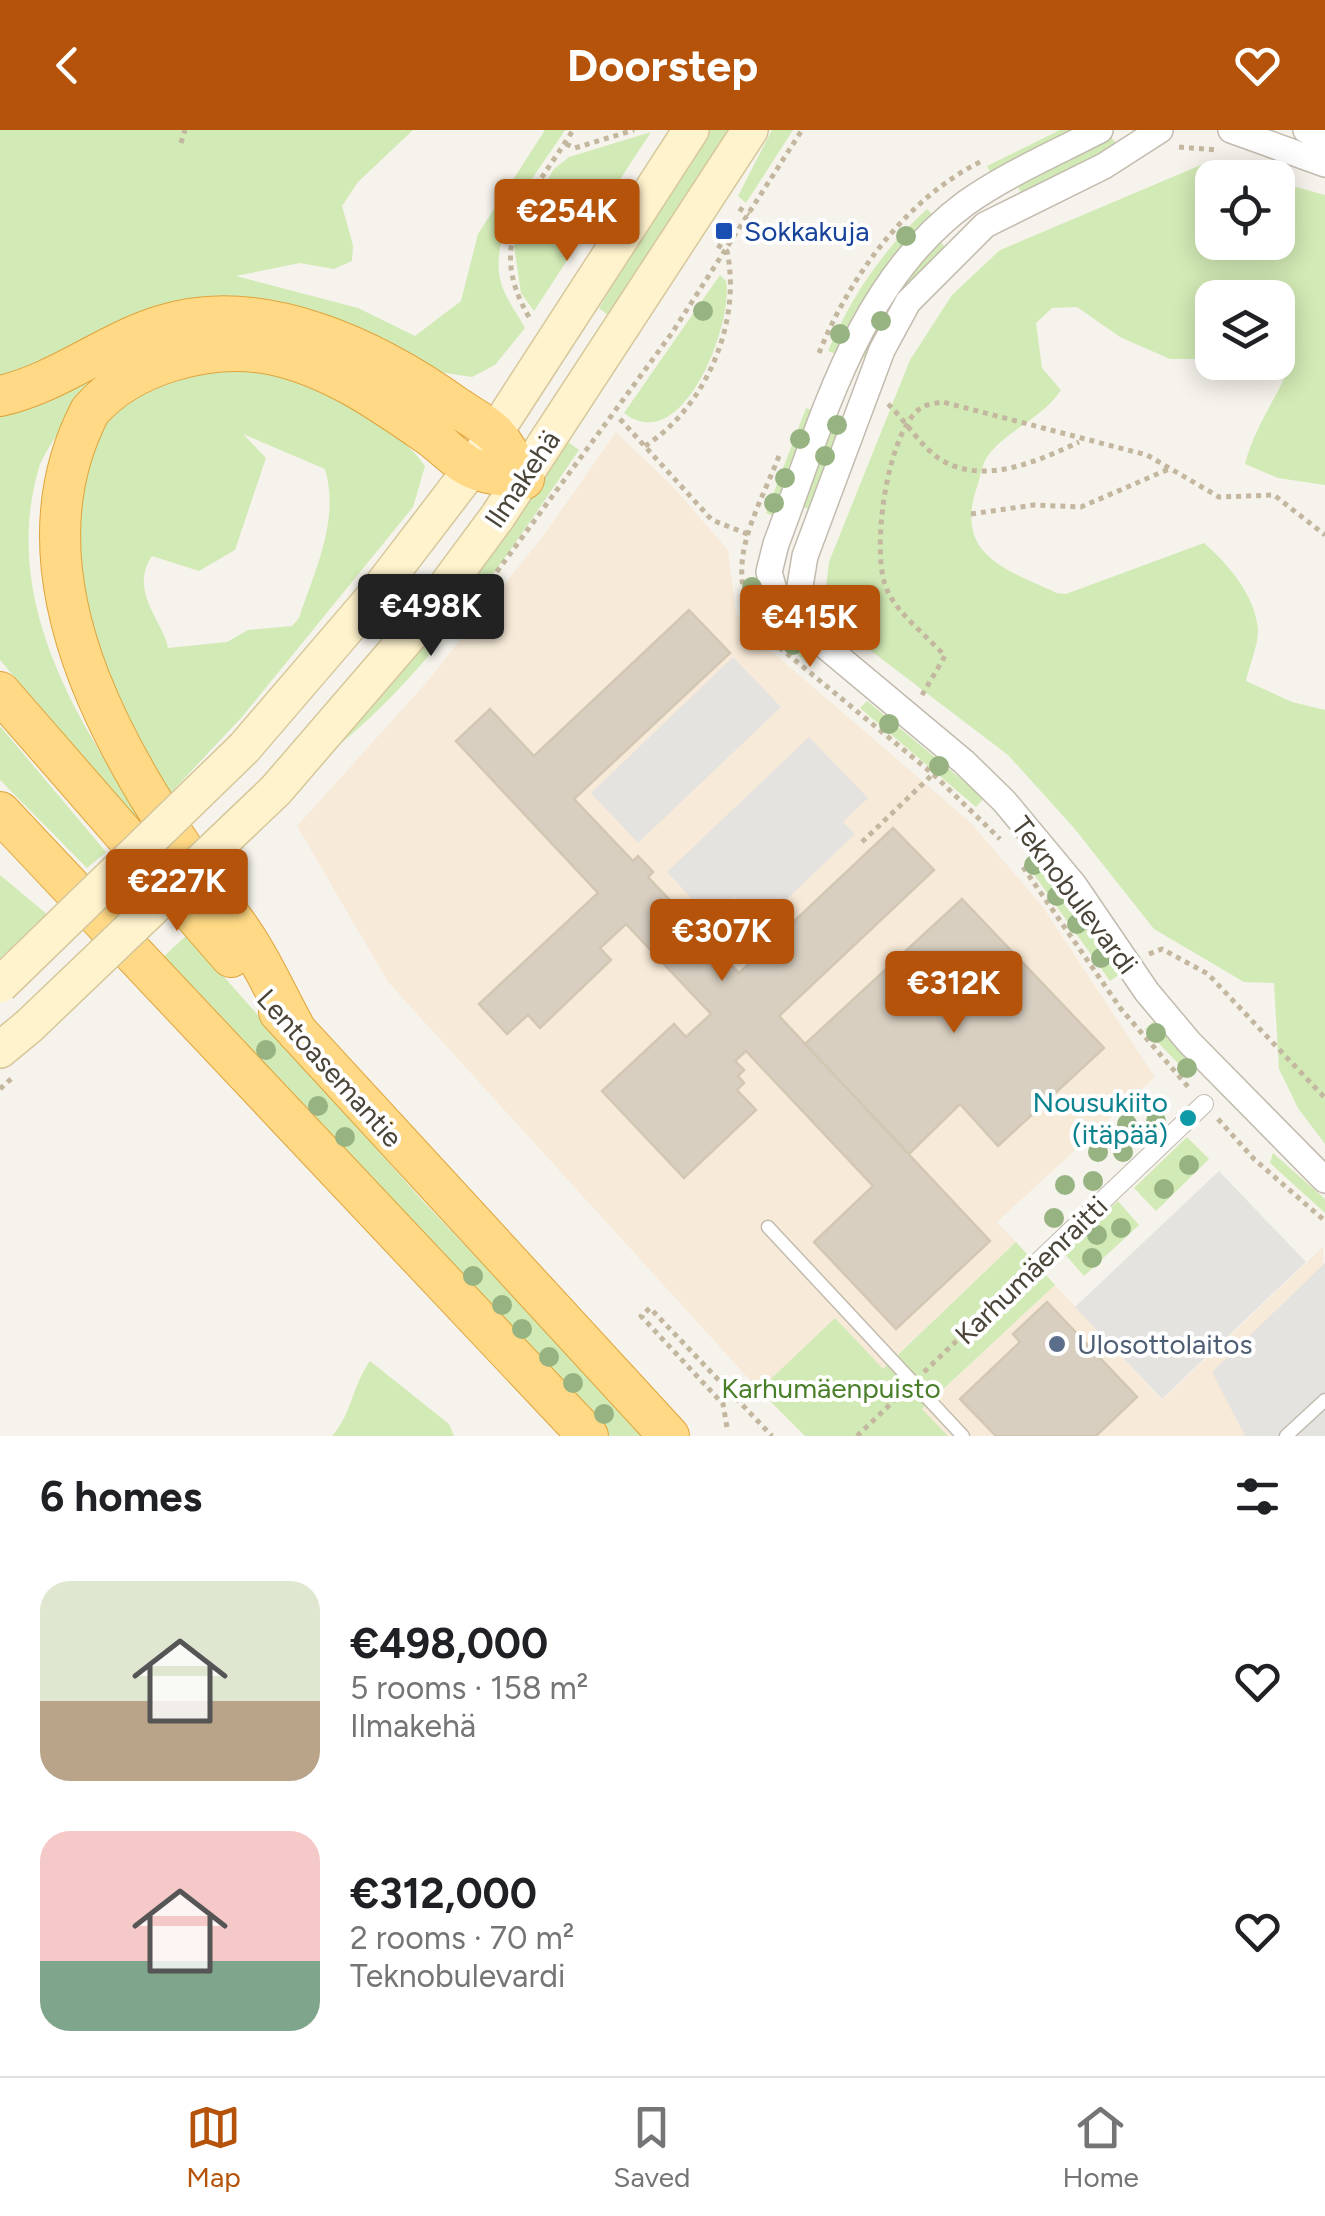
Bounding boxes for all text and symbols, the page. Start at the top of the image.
icon: back [40,38,95,93]
text: Doorstep [567,38,758,92]
icon: heart [1230,38,1285,93]
map controls [1195,160,1295,380]
button: locate [1195,160,1295,260]
pin: €254K [497,179,637,264]
text: €254K [517,192,617,230]
place label: Sokkakuja [744,214,870,248]
marker: Sokkakuja [713,220,735,242]
button: layers [1195,280,1295,380]
street label: Ilmakehä [477,424,567,534]
pin: €498K [361,574,501,659]
pin: €415K [740,585,880,670]
text: €498K [380,587,482,625]
text: €415K [762,598,858,636]
street label: Teknobulevardi [1005,810,1145,980]
pin: €227K [107,849,247,934]
text: €227K [128,862,226,900]
pin: €307K [652,899,792,984]
text: €307K [672,912,772,950]
pin: €312K [884,951,1024,1036]
text: €312K [907,964,1001,1002]
street label: Lentoasemantie [250,982,410,1154]
place label: Nousukiito (itäpää) [1032,1085,1168,1151]
marker: Nousukiito (itäpää) [1177,1107,1199,1129]
street label: Karhumäenraitti [948,1189,1114,1351]
place label: Ulosottolaitos [1077,1327,1253,1361]
marker: Ulosottolaitos [1046,1333,1068,1355]
park label: Karhumäenpuisto [721,1371,941,1405]
icon: filters [1230,1469,1285,1524]
text: 6 homes [40,1471,202,1522]
text: €498,000 [350,1618,548,1669]
icon: home [120,1621,240,1741]
icon: heart [1230,1654,1285,1709]
text: 5 rooms · 158 m² [350,1669,588,1707]
text: Ilmakehä [350,1707,476,1745]
text: €312,000 [350,1868,537,1919]
icon: home [120,1871,240,1991]
icon: heart [1230,1904,1285,1959]
text: 2 rooms · 70 m² [350,1919,574,1957]
text: Teknobulevardi [350,1957,565,1995]
tab: Map [186,2100,241,2194]
tab: Saved [613,2100,690,2194]
tab: Home [1063,2100,1139,2194]

